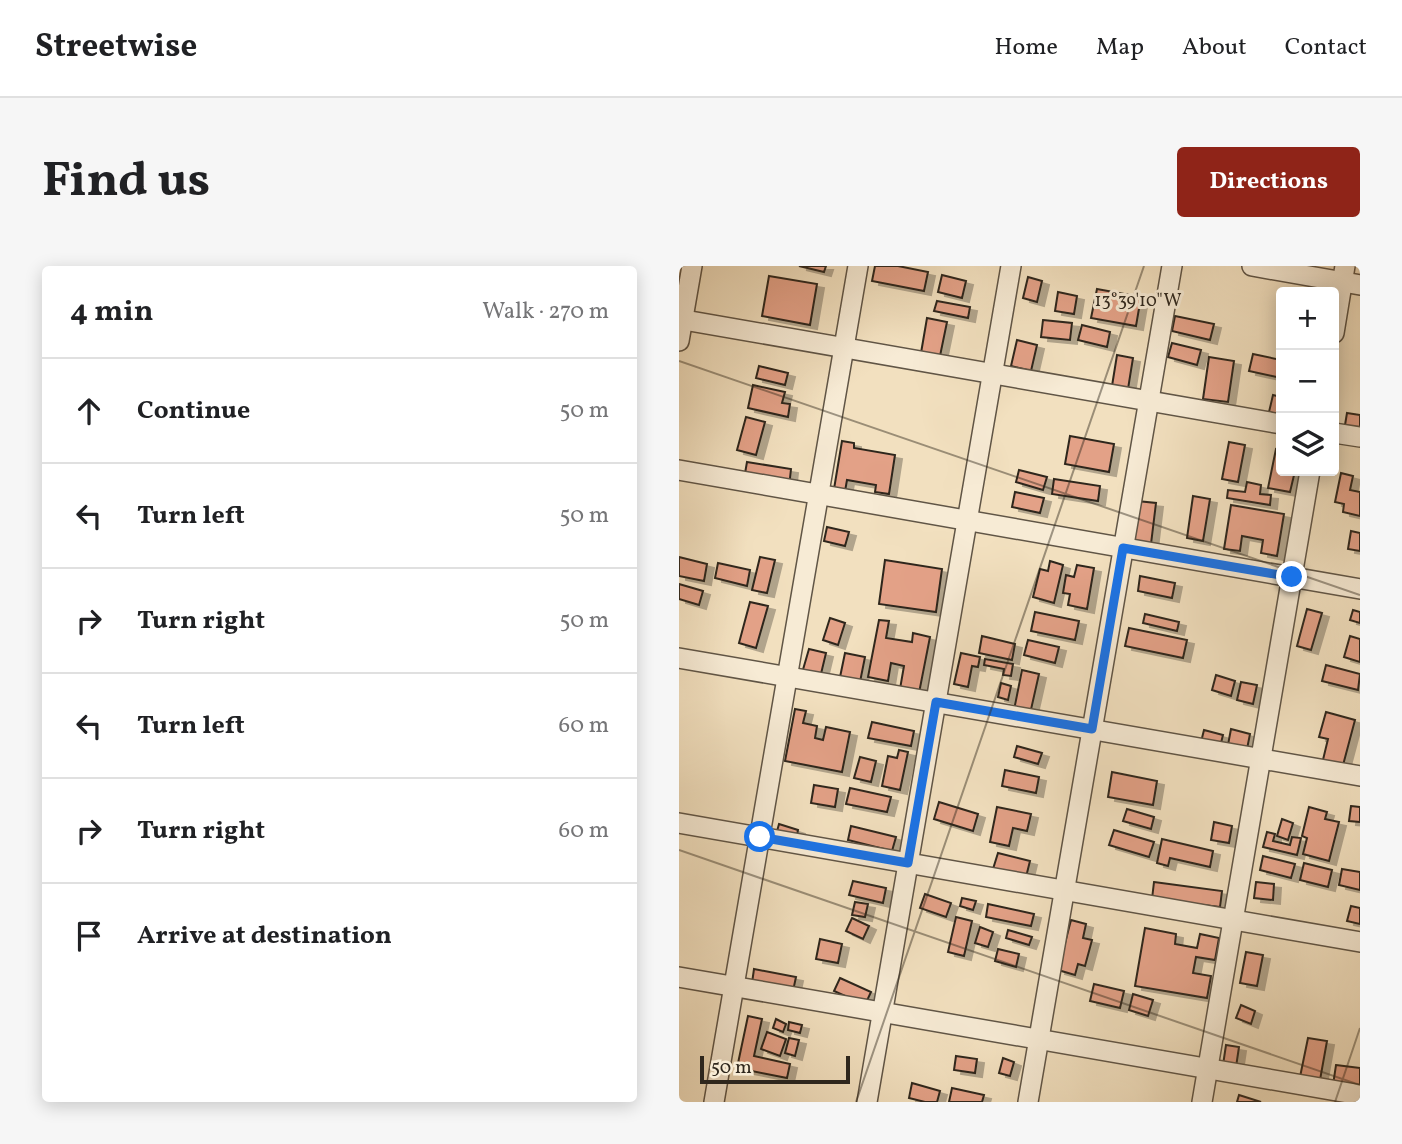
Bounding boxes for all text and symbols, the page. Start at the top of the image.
text: Streetwise [35,25,197,71]
text: Home [994,31,1058,65]
text: Map [1096,31,1144,65]
text: About [1182,31,1247,65]
text: Contact [1285,31,1367,65]
button: Directions [1177,147,1360,217]
text: Find us [42,148,210,217]
map controls [1276,287,1339,476]
button: + [1276,287,1339,350]
text: 13°39'10"W [1095,289,1181,314]
text: 4 min [70,291,154,333]
text: Walk · 270 m [482,296,609,328]
button: − [1276,350,1339,413]
icon: ahead [70,392,108,430]
text: Continue [137,393,250,429]
text: 50 m [560,395,609,427]
button: layers [1276,413,1339,476]
icon: left [70,497,108,535]
text: Turn left [137,498,245,534]
text: 50 m [560,500,609,532]
route end [1276,561,1307,592]
icon: right [70,602,108,640]
text: Turn right [137,603,265,639]
text: 50 m [560,605,609,637]
icon: left [70,707,108,745]
text: Turn left [137,708,245,744]
text: 60 m [559,710,609,742]
icon: right [70,812,108,850]
text: Turn right [137,813,265,849]
text: 60 m [559,815,609,847]
route start [744,821,775,852]
icon: arrive [70,917,108,955]
text: Arrive at destination [137,918,392,954]
scale bar [700,1053,851,1085]
text: 50 m [711,1055,752,1081]

